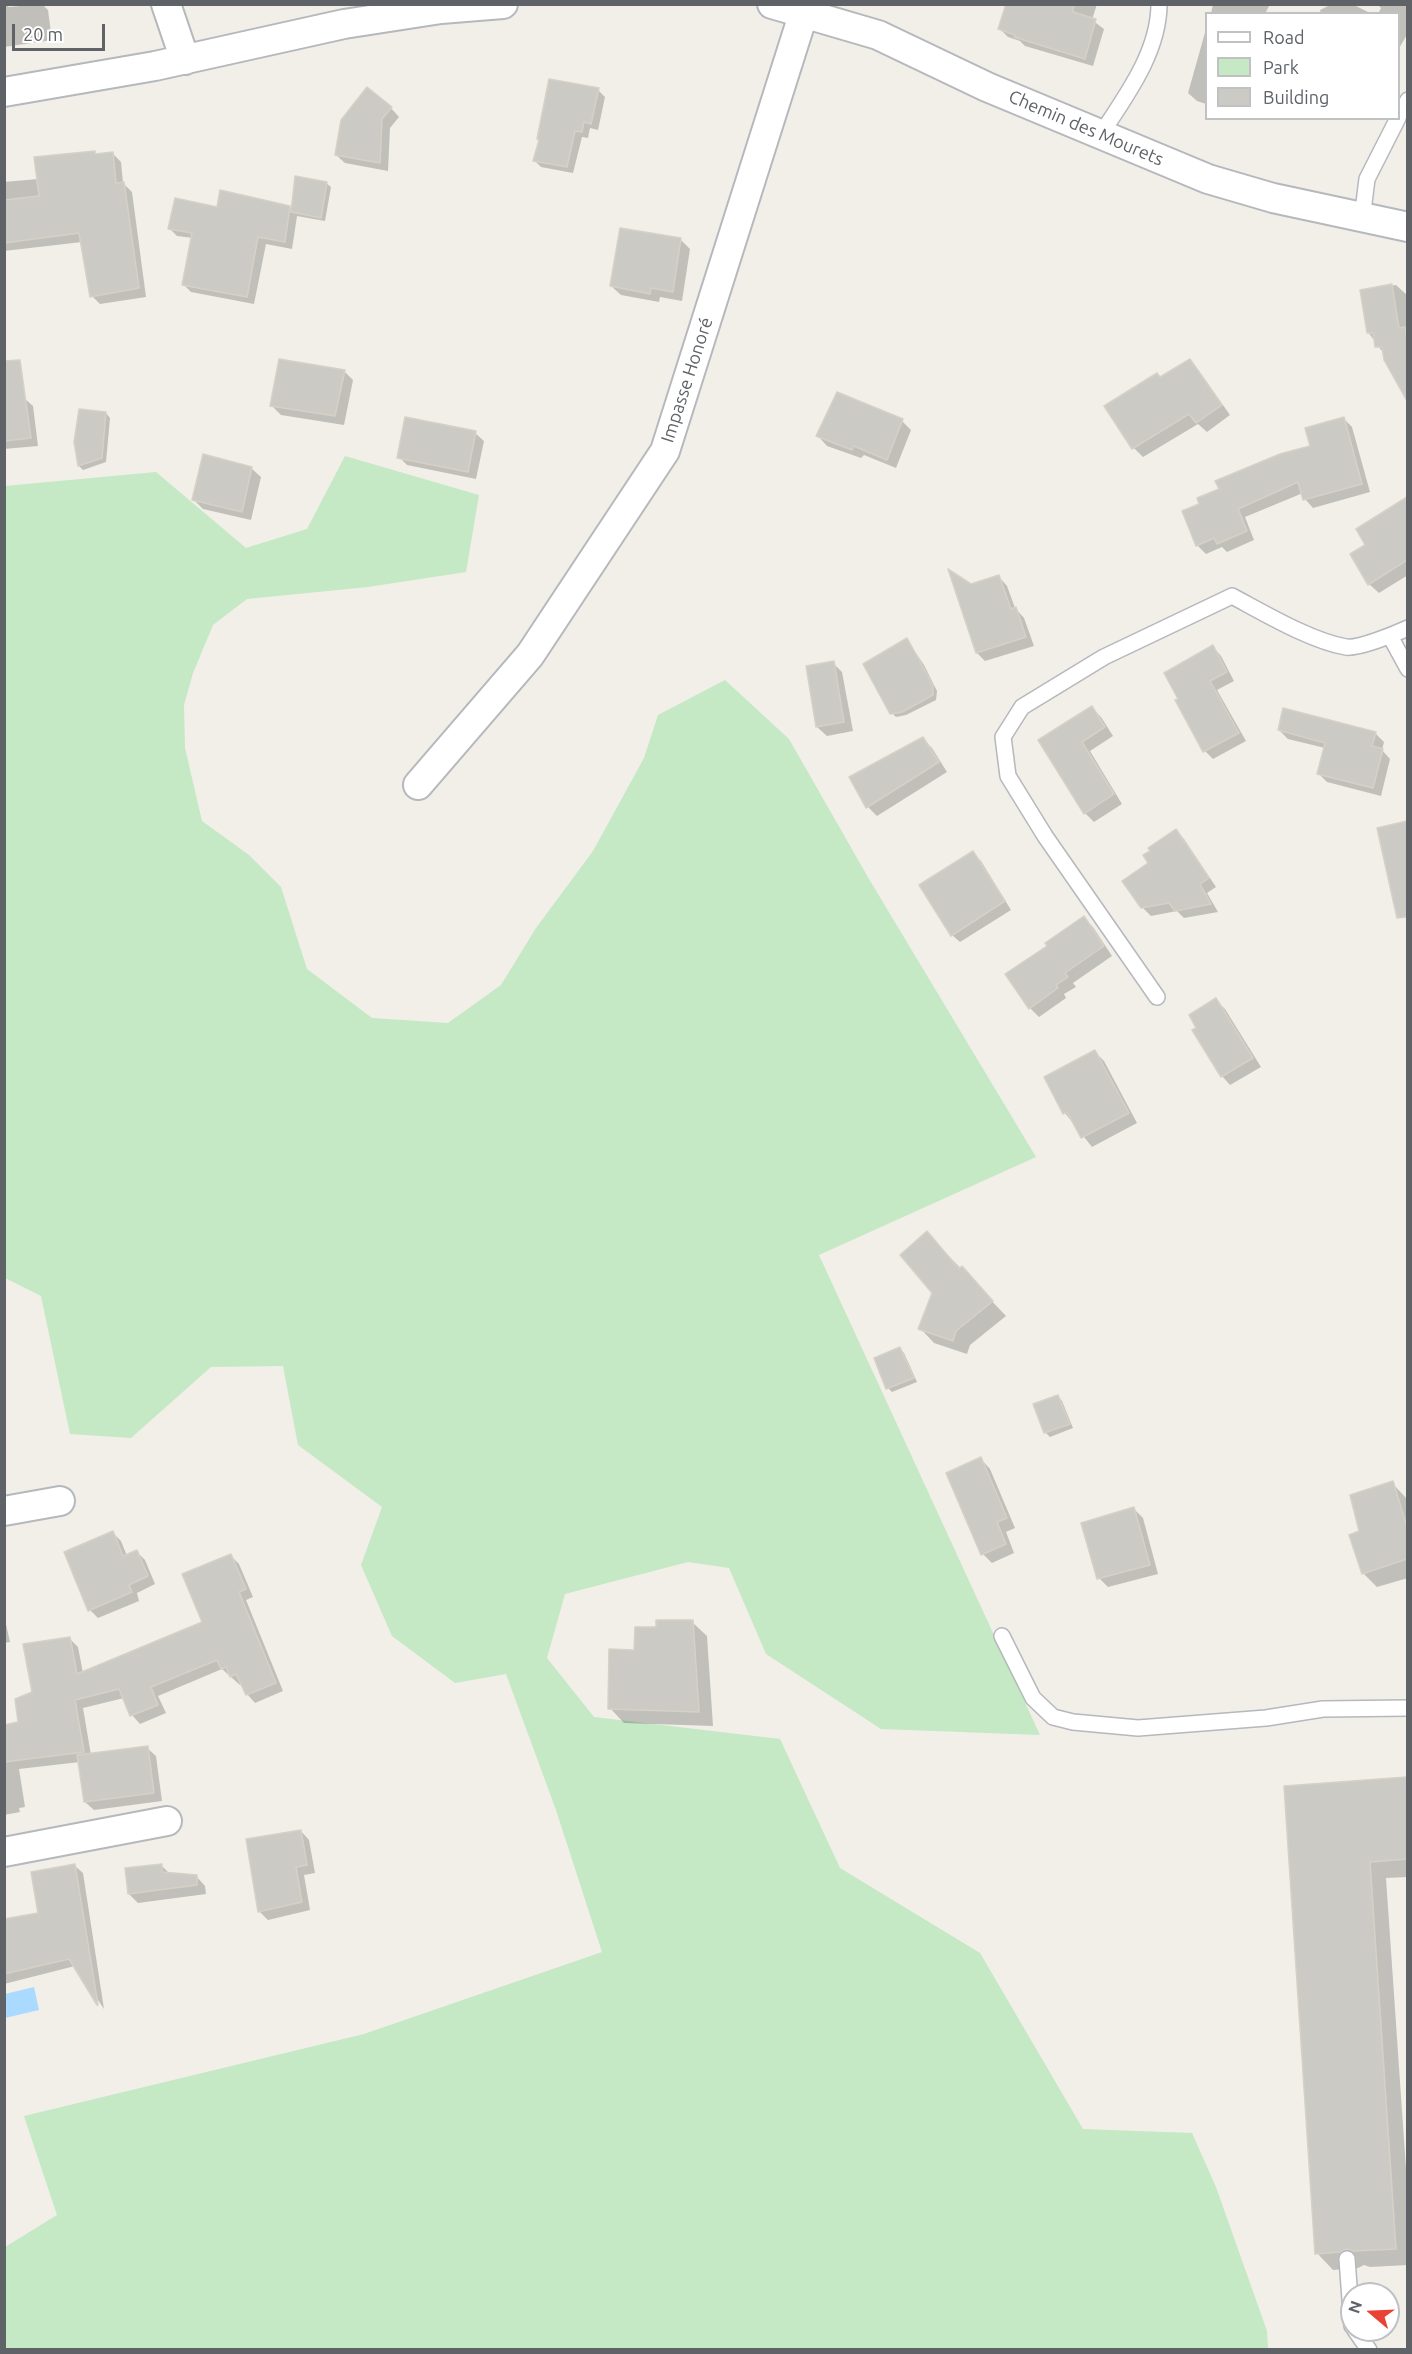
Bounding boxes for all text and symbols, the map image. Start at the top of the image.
scale bar [15,12,108,50]
legend [1205,12,1400,120]
text: 20 m [23,24,63,44]
text: Road [1263,27,1305,47]
text: Park [1263,57,1299,77]
street label: Chemin des Mourets [1005,86,1167,170]
text: Building [1263,87,1329,107]
street label: Impasse Honoré [657,315,717,445]
north arrow [1340,2282,1400,2342]
text: N [1344,2298,1365,2315]

